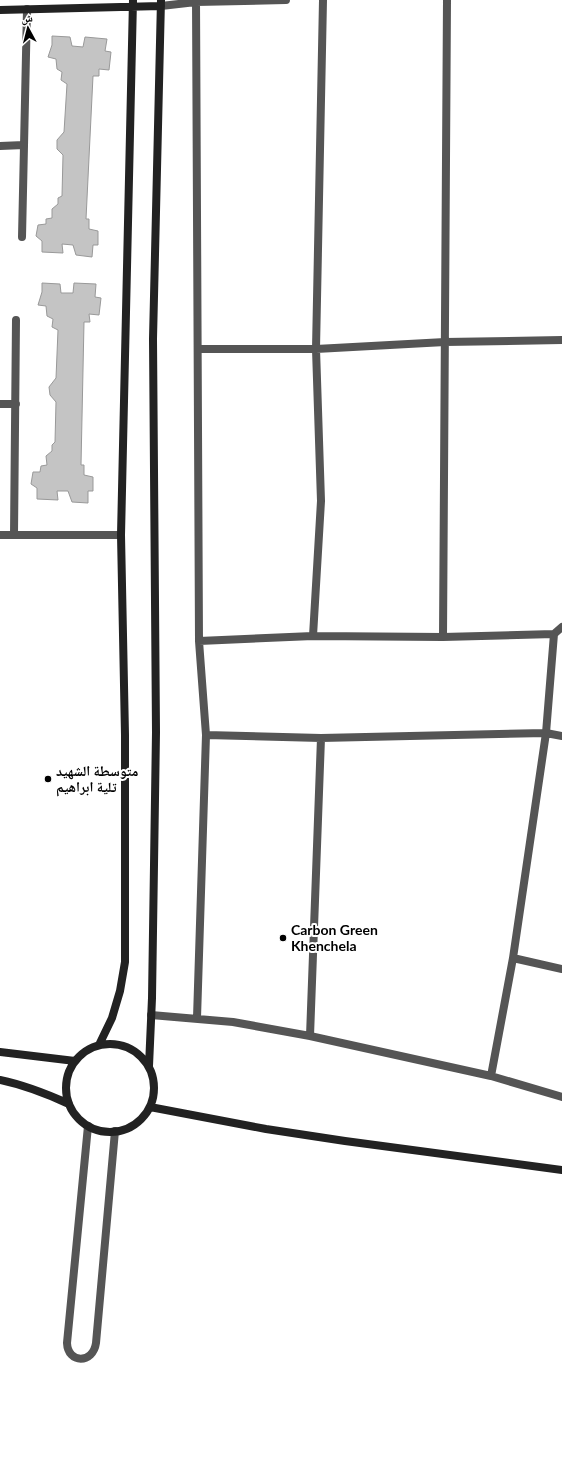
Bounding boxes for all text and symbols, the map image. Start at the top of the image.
north arrow [8,8,48,48]
text: ش [20,10,34,27]
place label: متوسطة الشهيد تلية ابراهيم [56,762,138,797]
marker: متوسطة الشهيد تلية ابراهيم [43,774,53,784]
place label: Carbon Green Khenchela [291,921,378,954]
marker: Carbon Green Khenchela [278,933,288,943]

